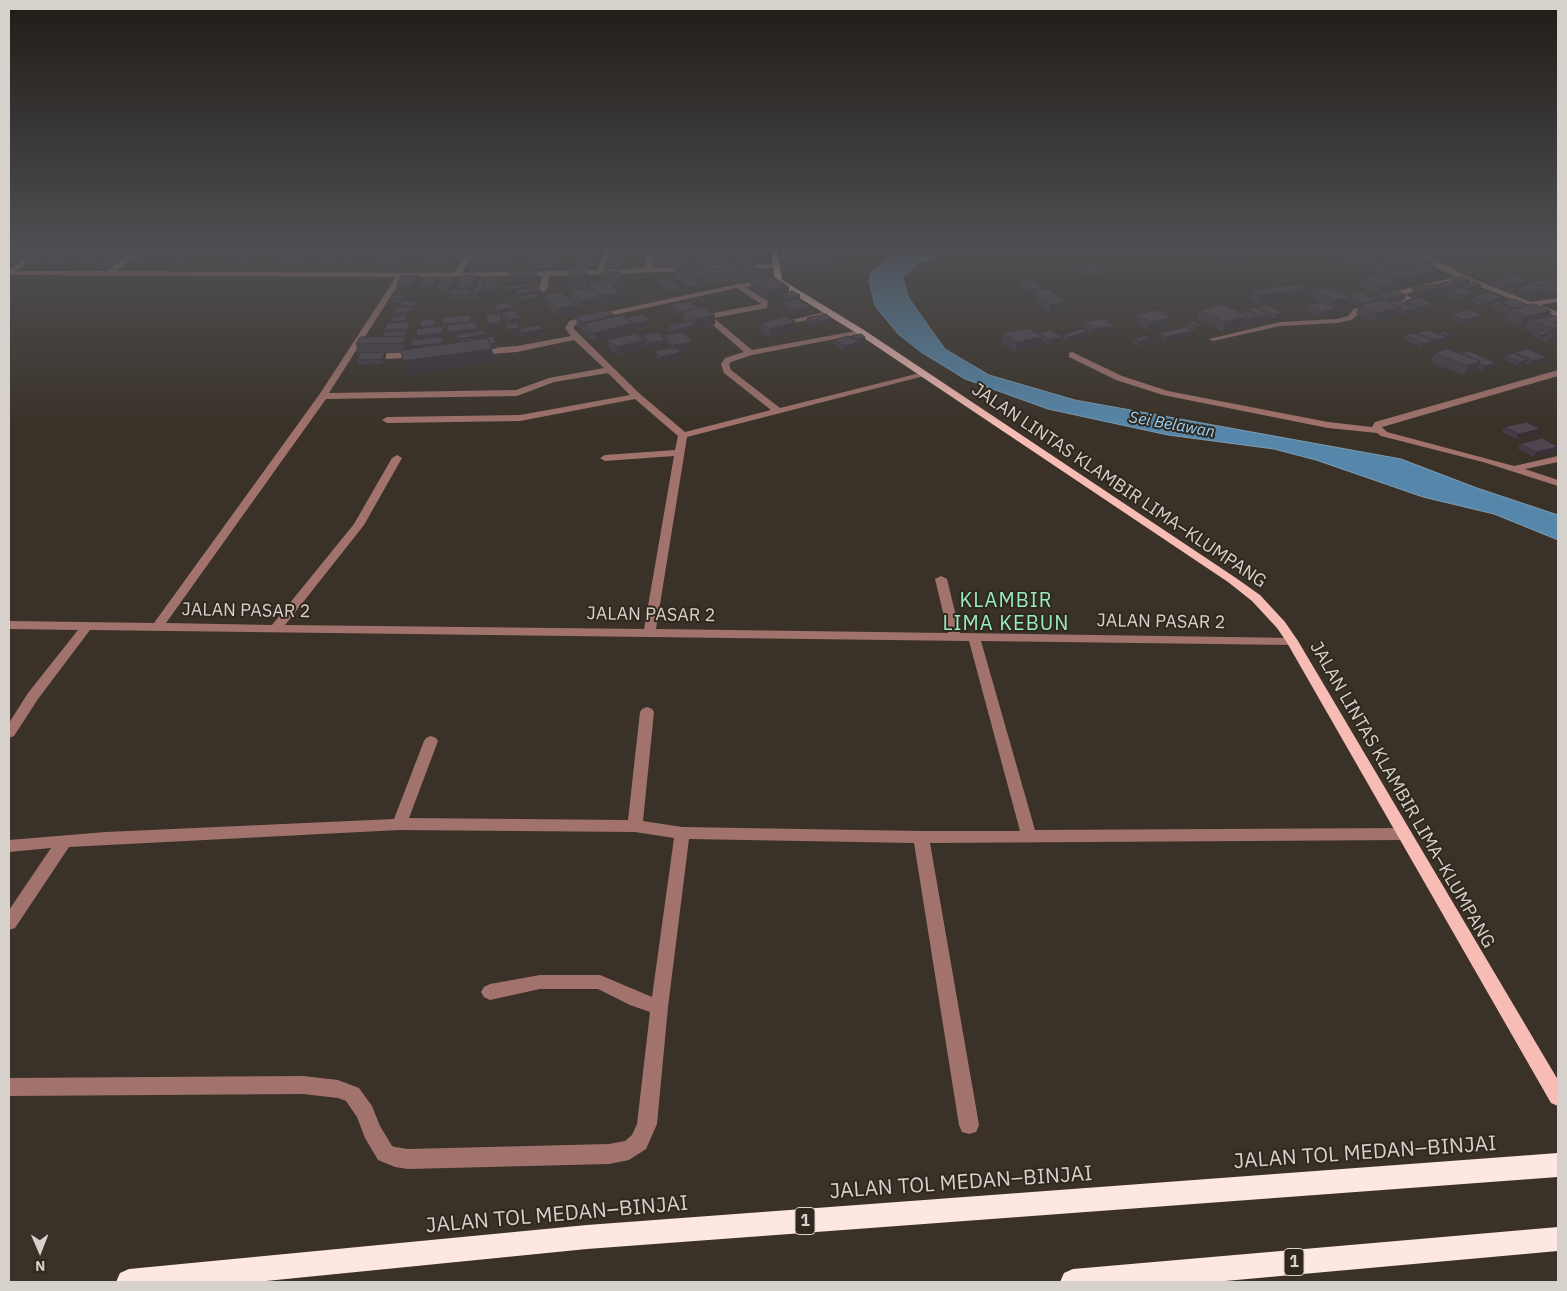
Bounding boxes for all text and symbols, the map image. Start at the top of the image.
street label: JALAN LINTAS KLAMBIR LIMA–KLUMPANG [968,379,1270,593]
water label: Sei Belawan [1128,408,1216,442]
district label: KLAMBIR LIMA KEBUN [941,589,1071,636]
street label: JALAN PASAR 2 [181,599,311,623]
street label: JALAN PASAR 2 [586,603,716,627]
street label: JALAN PASAR 2 [1096,610,1226,634]
street label: JALAN LINTAS KLAMBIR LIMA–KLUMPANG [1305,638,1499,952]
street label: JALAN TOL MEDAN–BINJAI [1233,1131,1497,1175]
street label: JALAN TOL MEDAN–BINJAI [829,1161,1093,1205]
street label: JALAN TOL MEDAN–BINJAI [425,1191,689,1239]
road number: 1 [795,1208,815,1234]
north arrow [15,1226,65,1276]
road number: 1 [1284,1248,1304,1276]
text: N [35,1257,45,1275]

